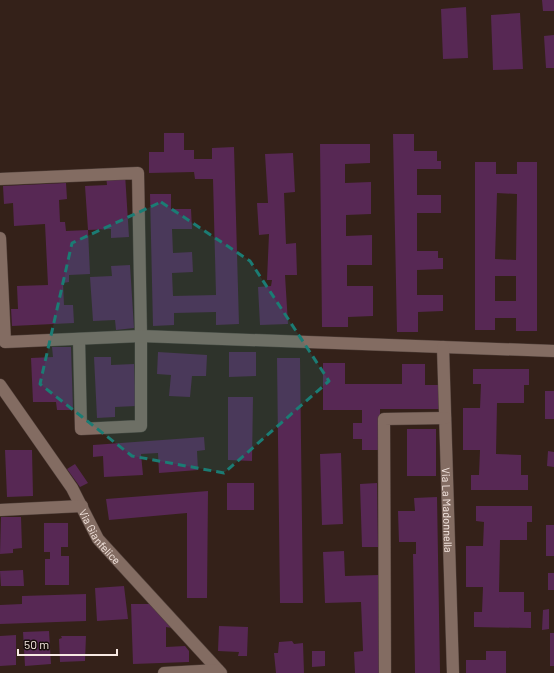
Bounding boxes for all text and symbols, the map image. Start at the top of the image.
street label: Via La Madonnella [440,467,456,553]
street label: Via Gianfelice [77,507,124,567]
scale bar [18,631,117,657]
text: 50 m [24,637,49,651]

